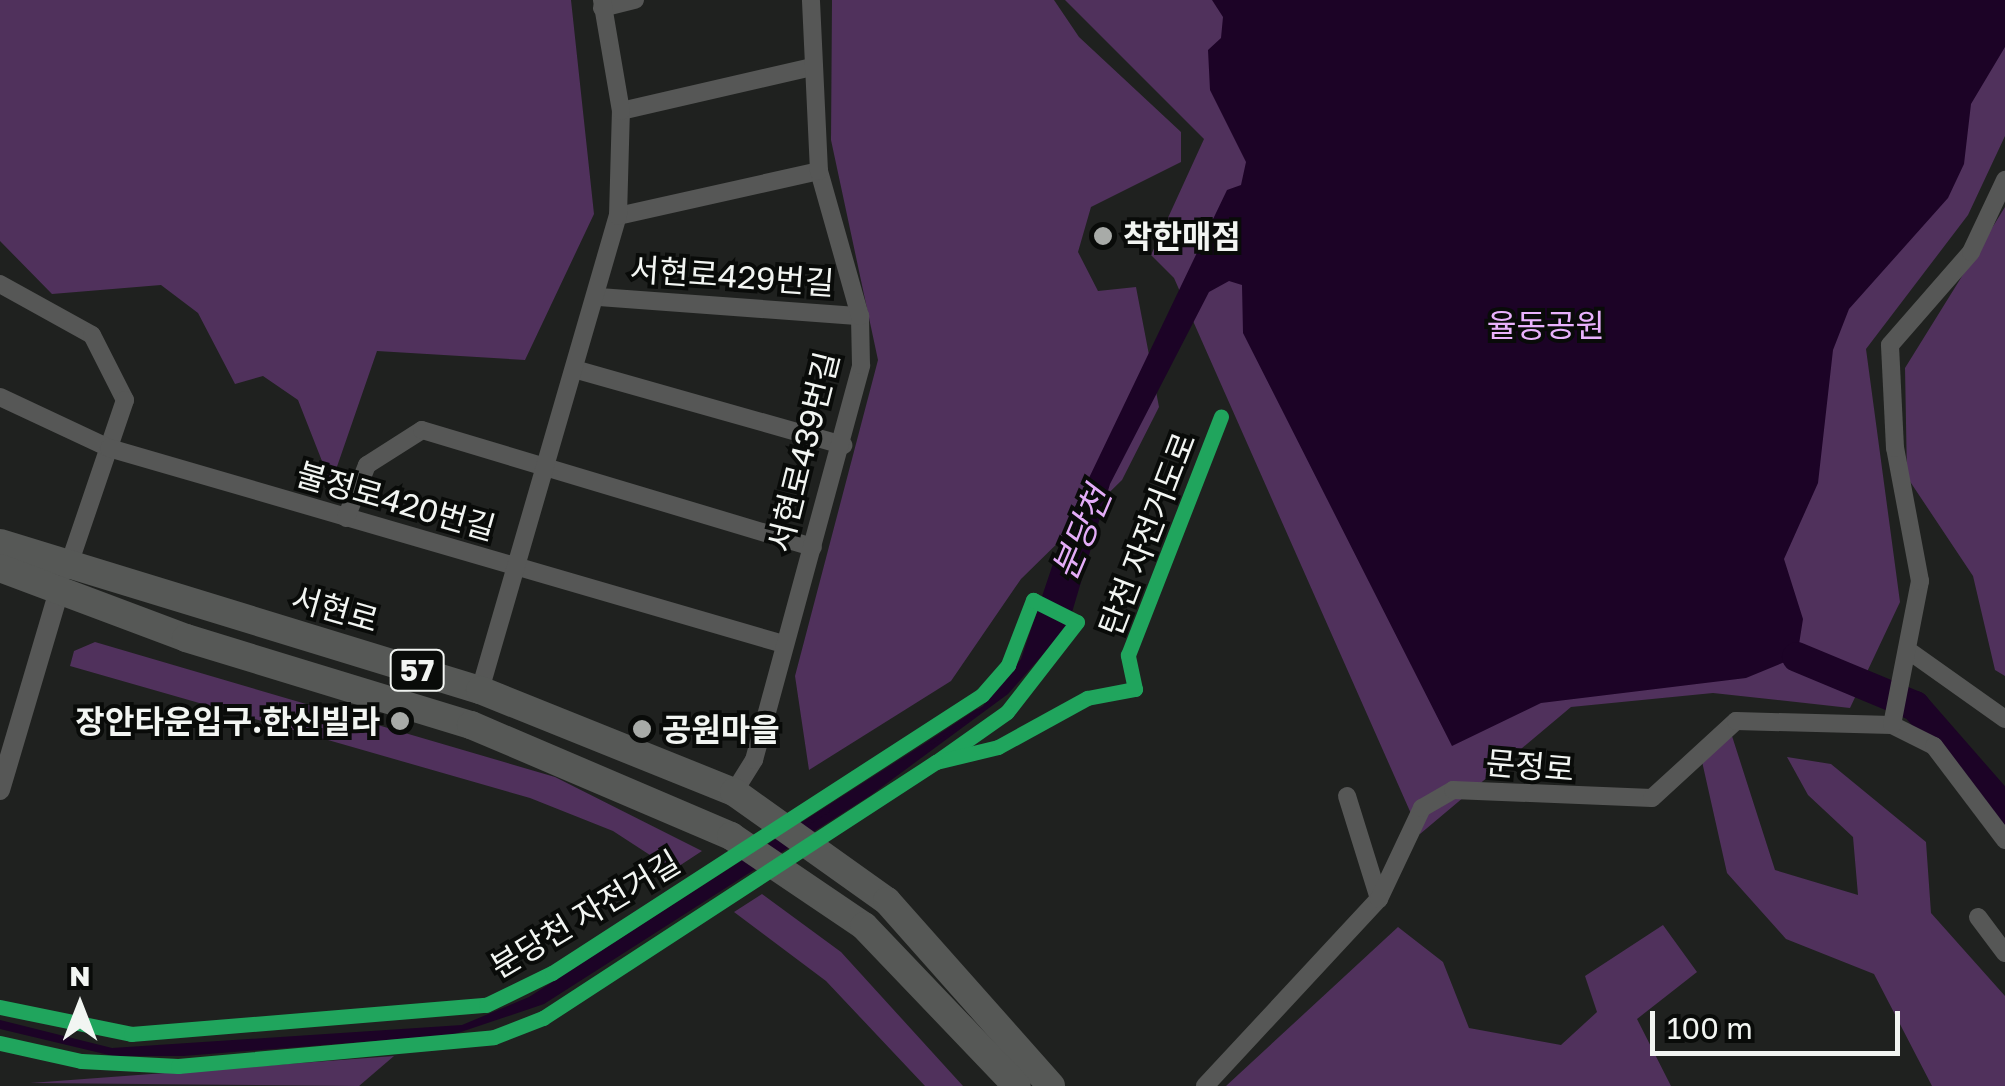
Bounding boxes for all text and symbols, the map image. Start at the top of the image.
place label: 착한매점 [1123,217,1241,255]
marker: 착한매점 [1092,225,1114,247]
street label: 서현로429번길 [629,250,835,302]
park label: 율동공원 [1487,306,1605,344]
street label: 서현로439번길 [760,348,846,556]
street label: 탄천 자전거도로 [1091,427,1203,641]
street label: 불정로420번길 [292,454,500,548]
water label: 분당천 [1043,480,1119,586]
street label: 서현로 [287,578,383,640]
road number: 57 [390,645,444,695]
place label: 장안타운입구.한신빌라 [75,702,380,740]
marker: 장안타운입구.한신빌라 [389,710,411,732]
place label: 공원마을 [662,710,780,748]
marker: 공원마을 [631,718,653,740]
street label: 문정로 [1484,743,1576,789]
street label: 분당천 자전거길 [483,842,687,986]
north arrow [30,956,130,1056]
text: N [69,959,91,992]
scale bar [1655,991,1905,1053]
text: 100 m [1667,1010,1753,1046]

